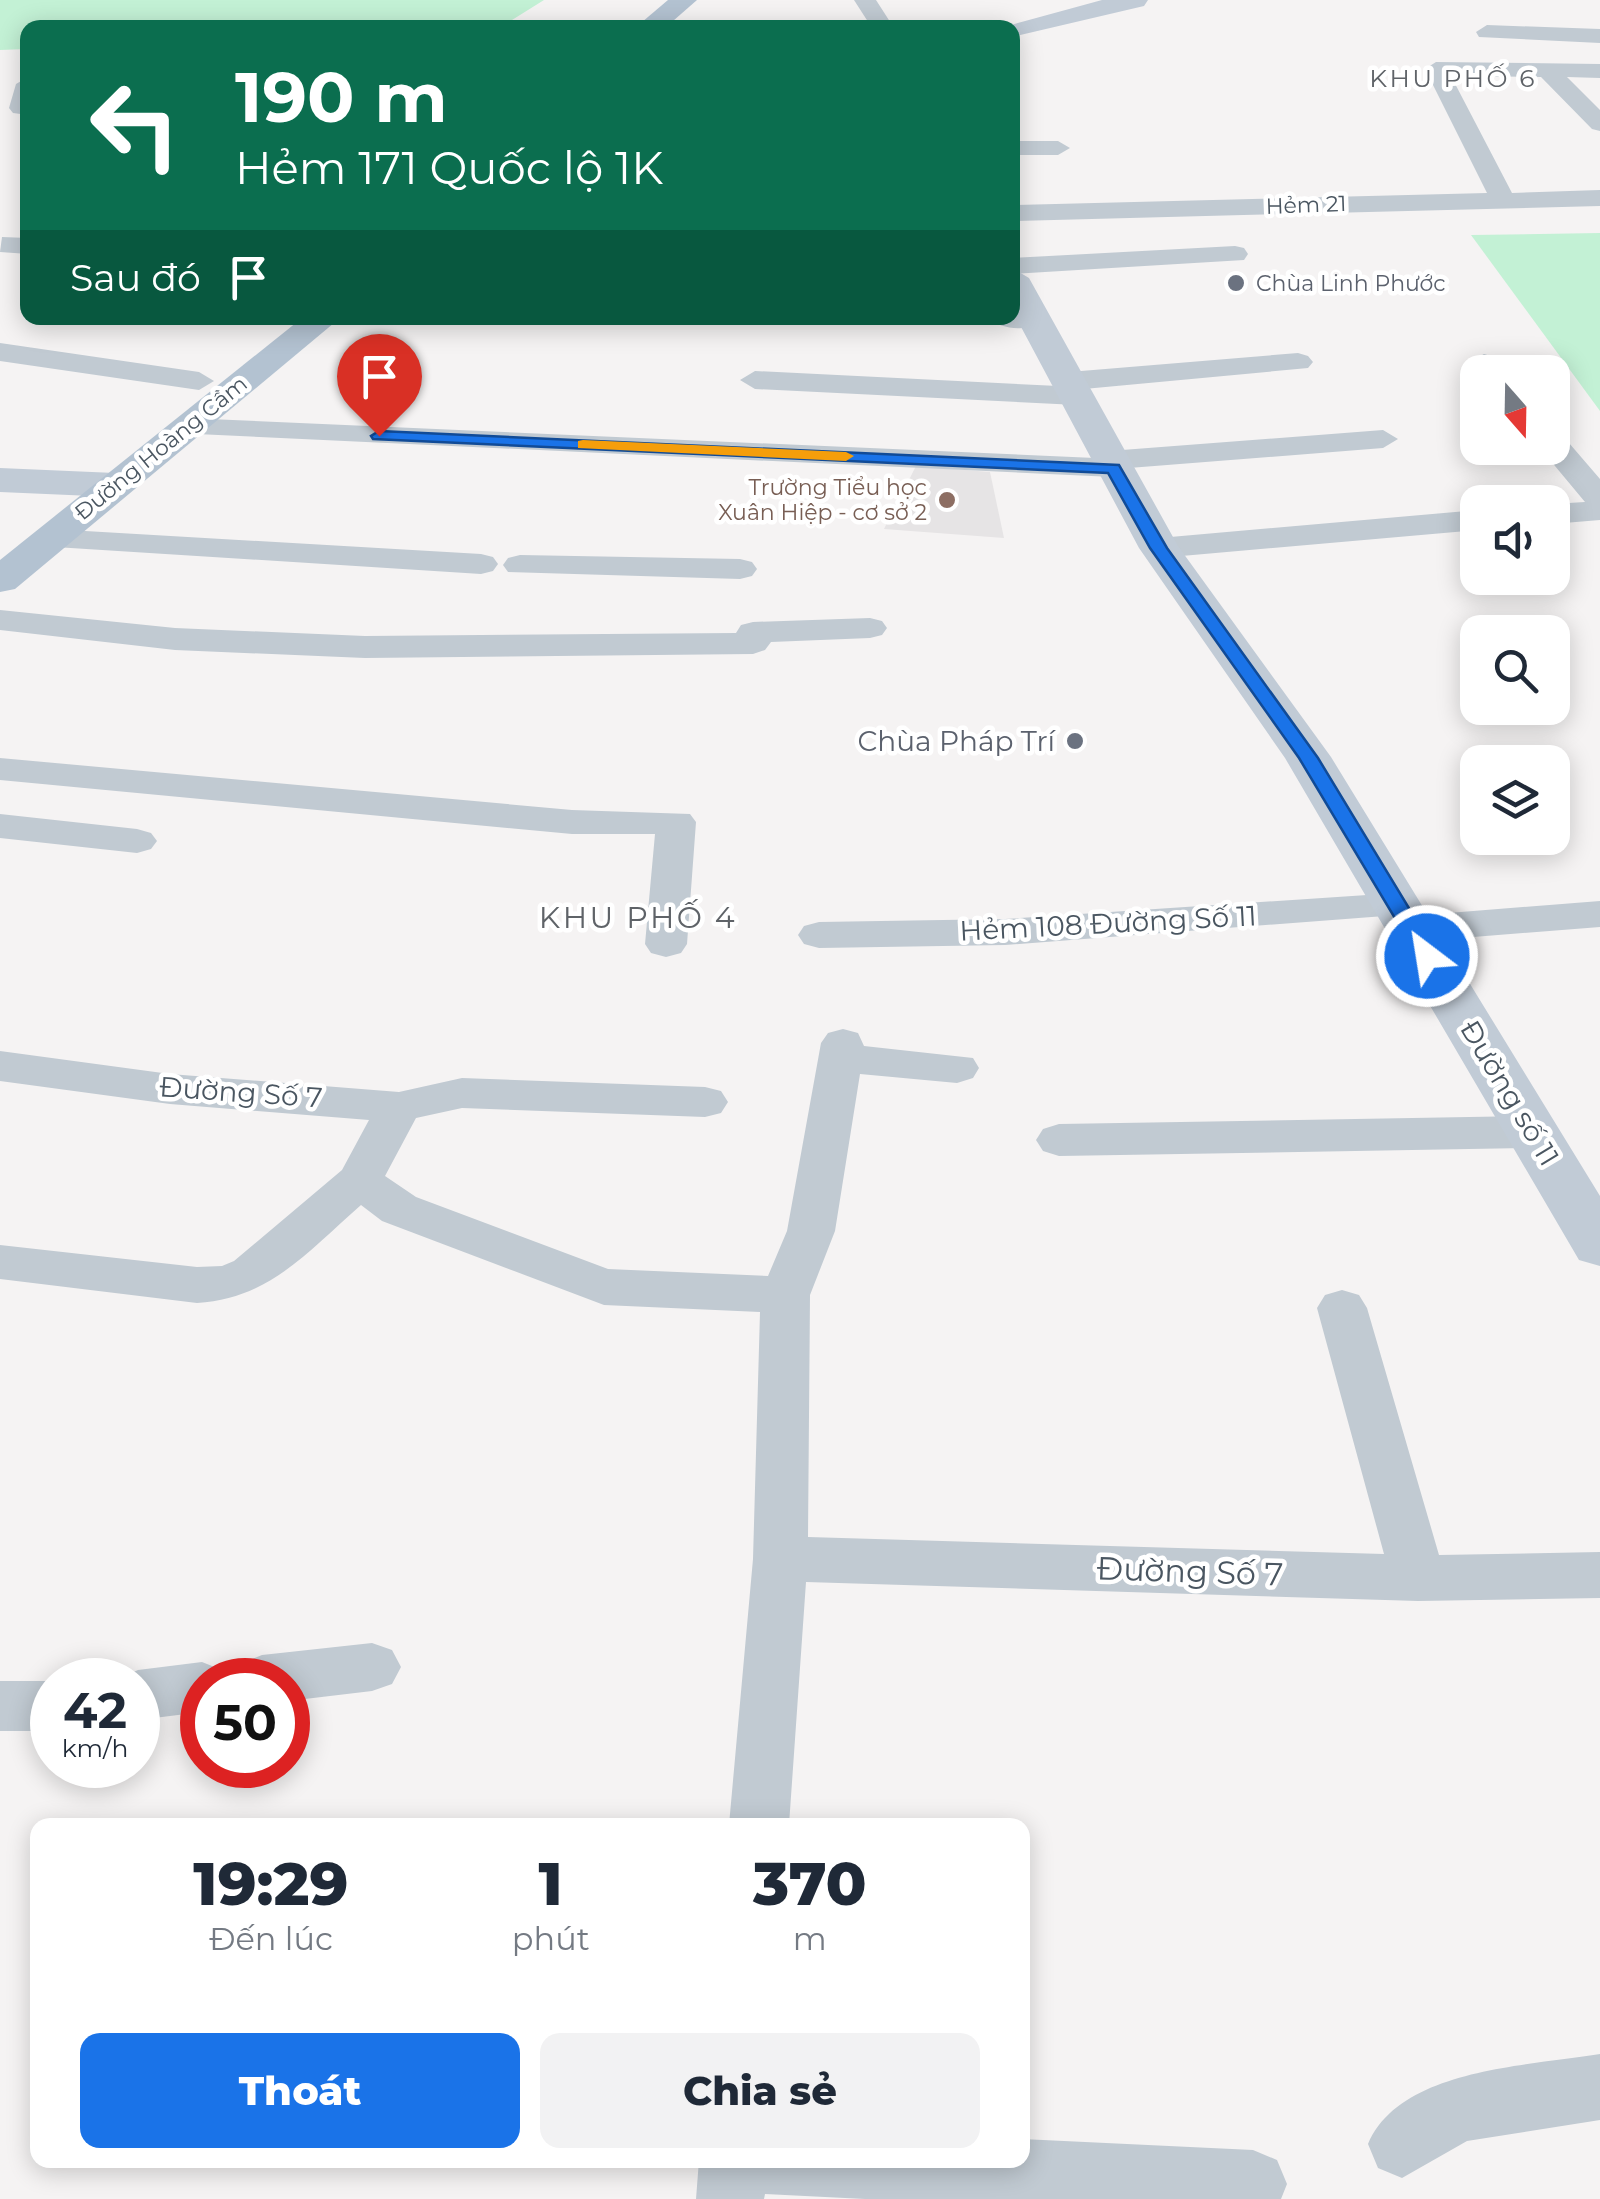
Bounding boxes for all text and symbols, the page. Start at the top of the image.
text: 190 m [235,54,448,140]
icon: left [70,60,200,190]
district label: KHU PHỐ 6 [1369,63,1537,93]
text: Hẻm 171 Quốc lộ 1K [235,140,663,195]
street label: Hẻm 21 [1265,190,1347,220]
icon: arrive [221,250,276,305]
text: Sau đó [70,254,201,301]
place label: Chùa Linh Phước [1256,270,1446,297]
marker: Chùa Linh Phước [1225,272,1247,294]
pin [337,334,422,437]
icon: arrive [352,349,407,404]
north arrow [1460,355,1570,465]
map controls [1460,355,1570,855]
street label: Đường Hoàng Cầm [69,370,253,526]
place label: Trường Tiểu học Xuân Hiệp - cơ sở 2 [718,474,927,526]
button: sound [1460,485,1570,595]
marker: Trường Tiểu học Xuân Hiệp - cơ sở 2 [936,489,958,511]
button: search [1460,615,1570,725]
place label: Chùa Pháp Trí [857,724,1056,758]
marker: Chùa Pháp Trí [1064,730,1086,752]
button: layers [1460,745,1570,855]
street label: Hẻm 108 Đường Số 11 [959,898,1257,948]
district label: KHU PHỐ 4 [539,899,737,936]
position arrow [1375,904,1479,1008]
street label: Đường số 11 [1453,1014,1567,1172]
street label: Đường Số 7 [158,1069,324,1115]
street label: Đường Số 7 [1096,1548,1284,1594]
speed limit sign: 50 [180,1658,310,1788]
text: 42 [63,1680,127,1741]
text: km/h [62,1733,128,1763]
text: 19:29 [193,1847,348,1920]
text: 1 [539,1847,563,1920]
text: 370 [753,1847,867,1920]
text: Đến lúc [209,1919,333,1958]
text: phút [512,1919,590,1958]
text: m [793,1919,827,1958]
button: Thoát [80,2033,520,2148]
button: Chia sẻ [540,2033,980,2148]

